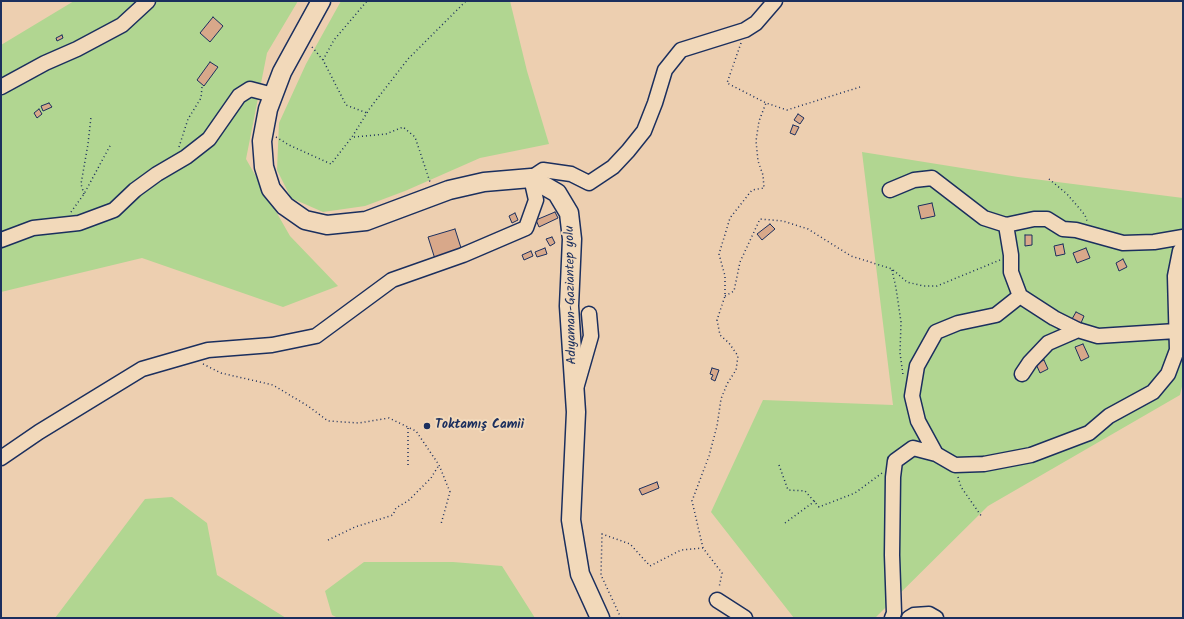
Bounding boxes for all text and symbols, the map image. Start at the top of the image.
street label: Adıyaman-Gaziantep yolu [563,225,581,365]
place label: Toktamış Camii [435,418,524,434]
marker: Toktamış Camii [422,421,432,431]

